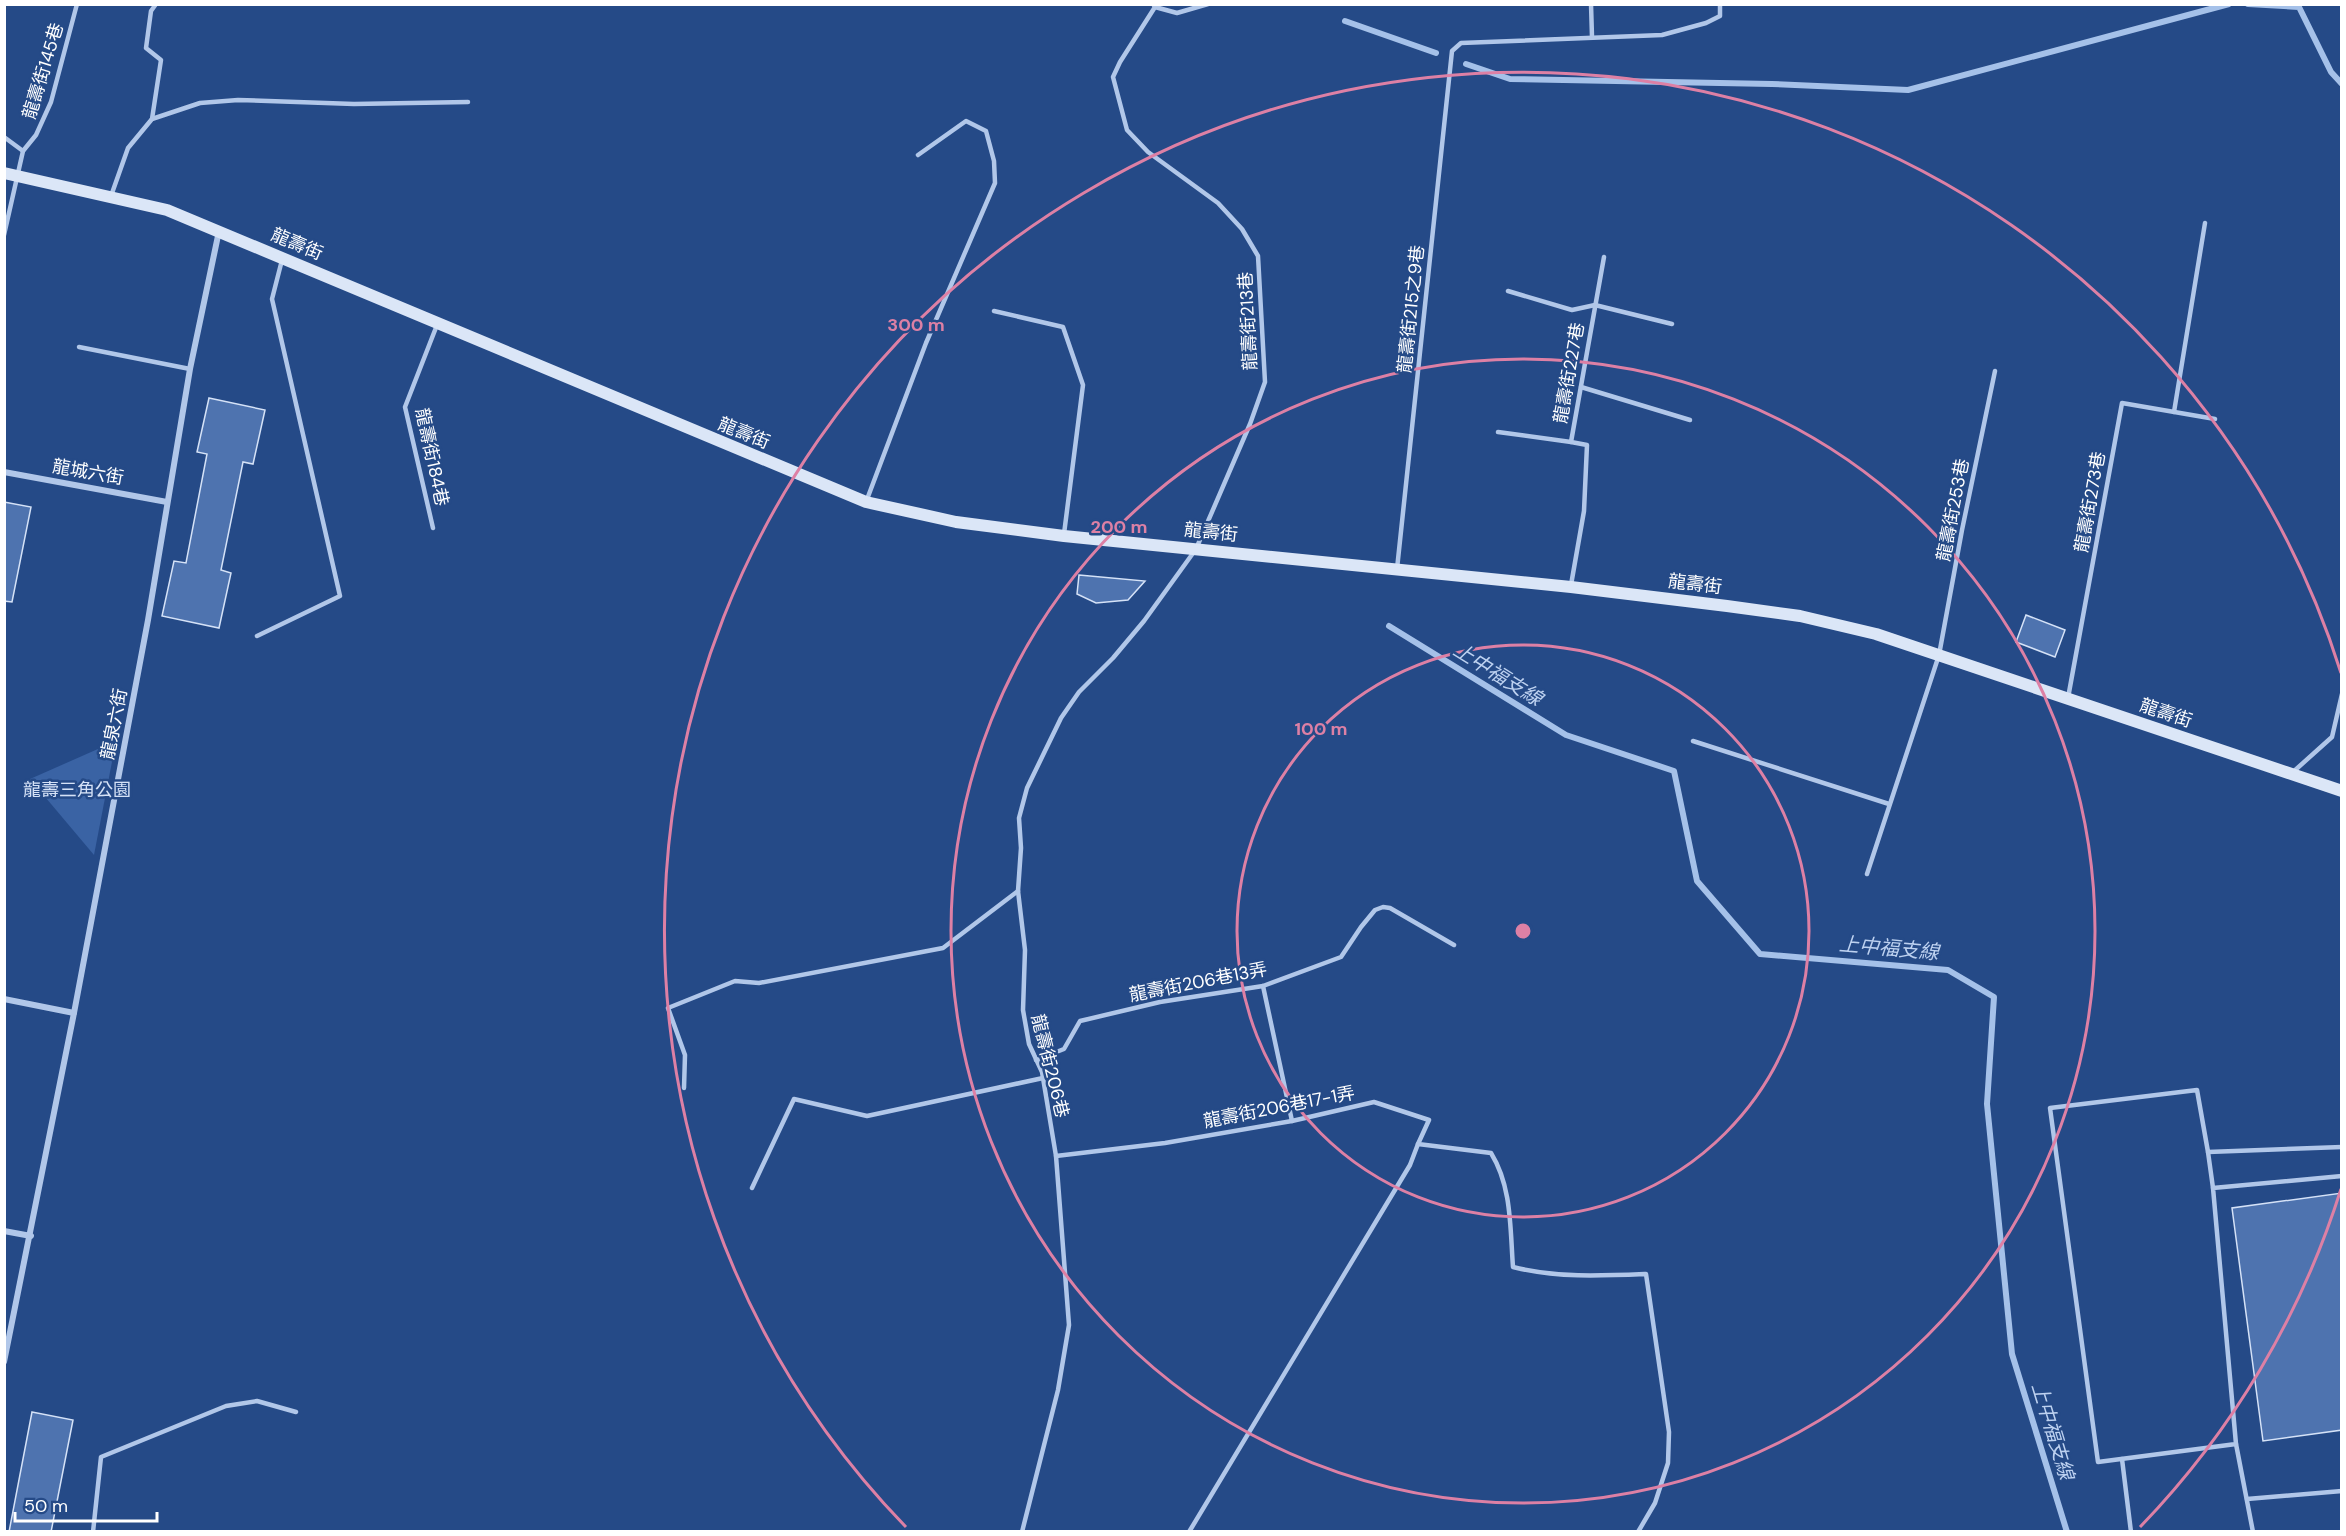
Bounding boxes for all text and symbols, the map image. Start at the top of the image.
street label: 龍壽街145巷 [17,20,69,122]
street label: 龍壽街 [267,222,327,266]
street label: 龍壽街215之9巷 [1392,244,1430,374]
street label: 龍壽街213巷 [1233,271,1263,371]
text: 300 m [887,313,945,337]
street label: 龍壽街227巷 [1548,321,1590,425]
street label: 龍壽街184巷 [410,406,454,508]
street label: 龍壽街 [714,412,774,454]
street label: 龍壽街273巷 [2069,450,2111,554]
street label: 龍城六街 [50,454,126,490]
street label: 龍壽街253巷 [1931,457,1975,563]
text: 200 m [1091,515,1147,539]
street label: 龍壽街 [1183,517,1239,547]
street label: 龍壽街 [1667,569,1723,599]
water label: 上中福支線 [1449,636,1549,713]
street label: 龍泉六街 [95,686,133,762]
street label: 龍壽街 [2137,693,2195,733]
text: 100 m [1294,717,1348,741]
park label: 龍壽三角公園 [23,778,131,802]
centre of rings [1513,921,1533,941]
water label: 上中福支線 [1838,931,1942,965]
street label: 龍壽街206巷13弄 [1127,957,1269,1007]
street label: 龍壽街206巷 [1026,1012,1074,1120]
street label: 龍壽街206巷17-1弄 [1201,1081,1357,1133]
water label: 上中福支線 [2026,1379,2081,1485]
scale bar [15,1485,158,1523]
text: 50 m [24,1494,68,1518]

